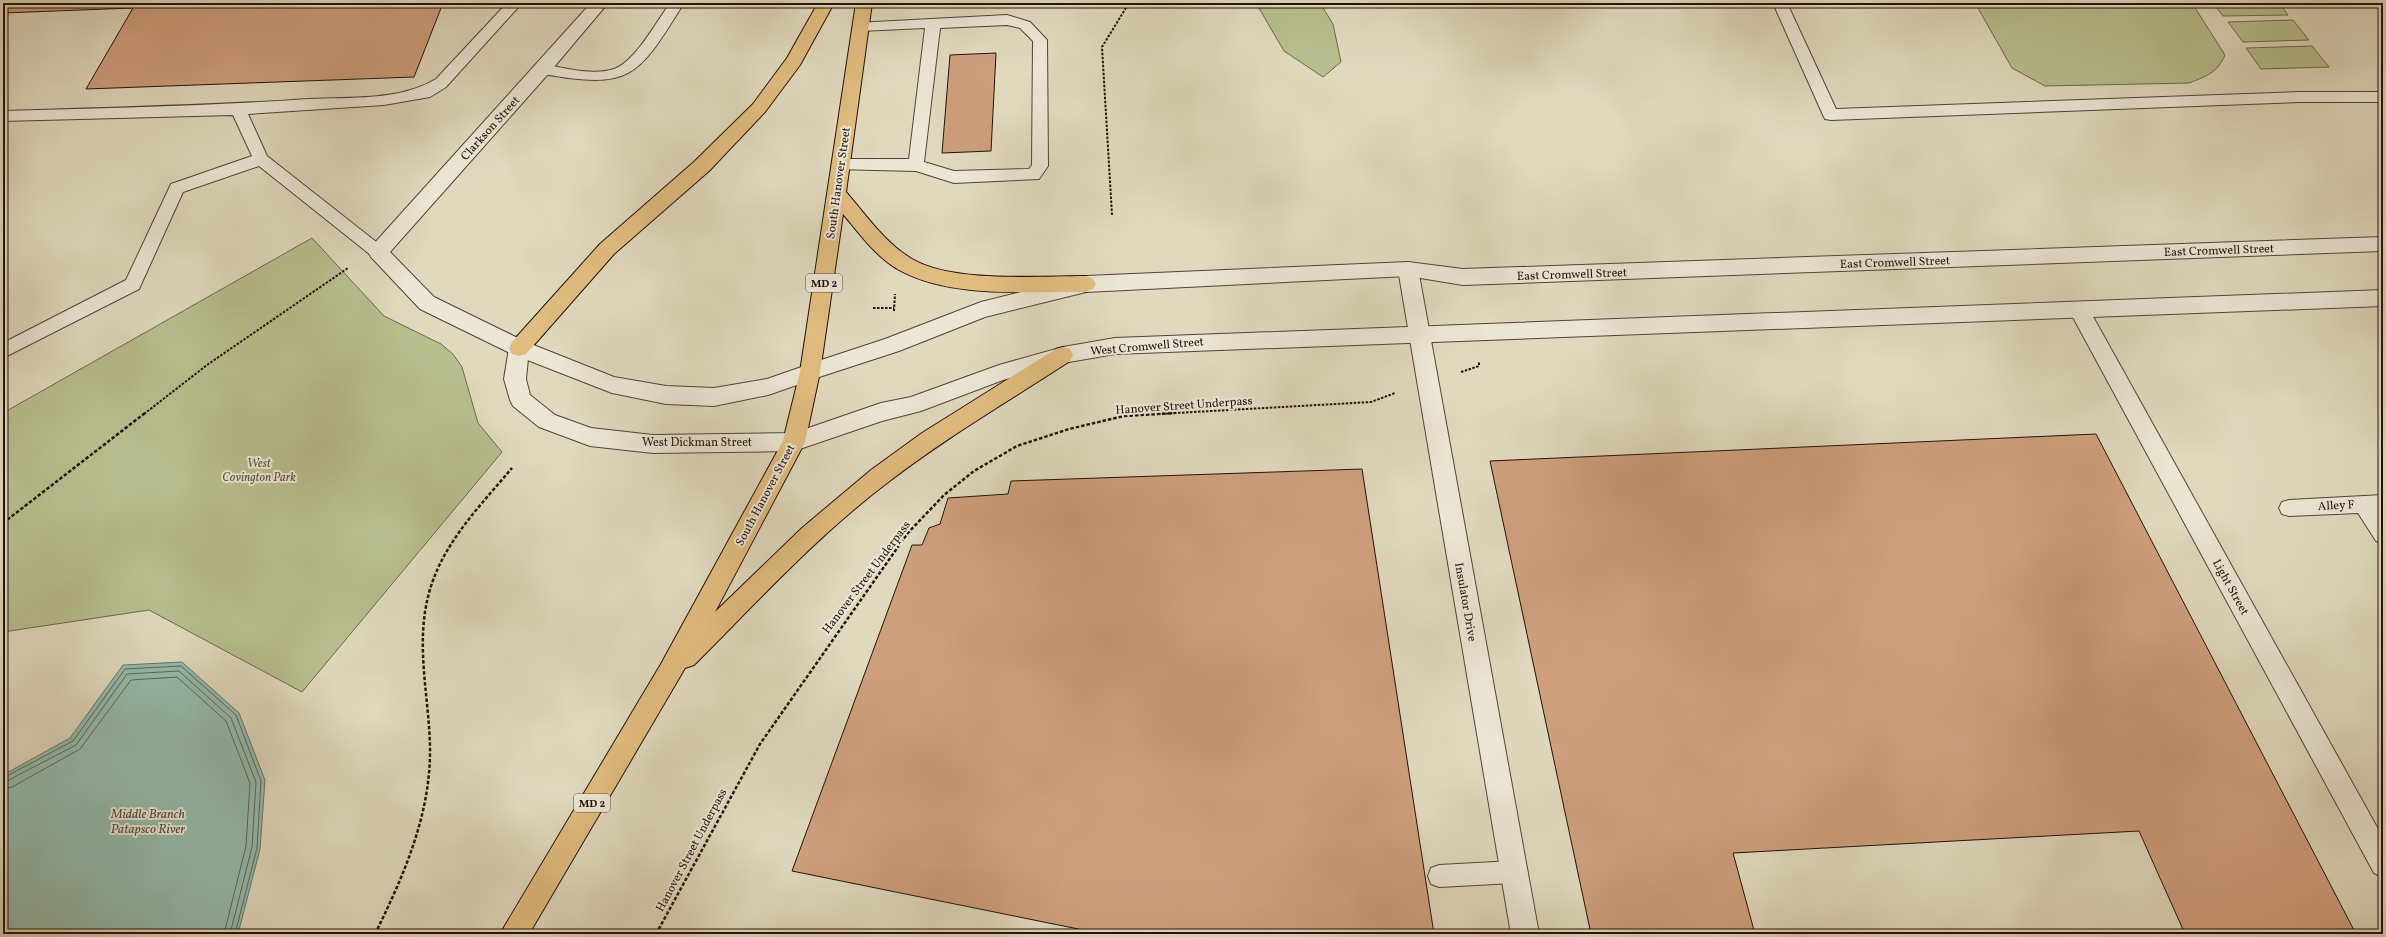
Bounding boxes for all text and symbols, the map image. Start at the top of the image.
street label: Clarkson Street [458,93,524,164]
street label: South Hanover Street [823,126,855,240]
street label: East Cromwell Street [2164,241,2274,261]
street label: East Cromwell Street [1840,253,1950,273]
street label: East Cromwell Street [1517,265,1627,285]
road number: MD 2 [806,274,842,292]
street label: West Cromwell Street [1090,334,1204,360]
street label: Hanover Street Underpass [1115,393,1253,419]
street label: West Dickman Street [642,435,752,451]
street label: South Hanover Street [732,442,799,549]
park label: West Covington Park [222,456,296,486]
street label: Alley F [2317,497,2355,515]
street label: Hanover Street Underpass [819,518,915,637]
street label: Light Street [2208,557,2252,618]
street label: Insulator Drive [1450,561,1480,643]
street label: Hanover Street Underpass [653,786,731,915]
road number: MD 2 [574,794,610,812]
water label: Middle Branch Patapsco River [110,806,185,839]

